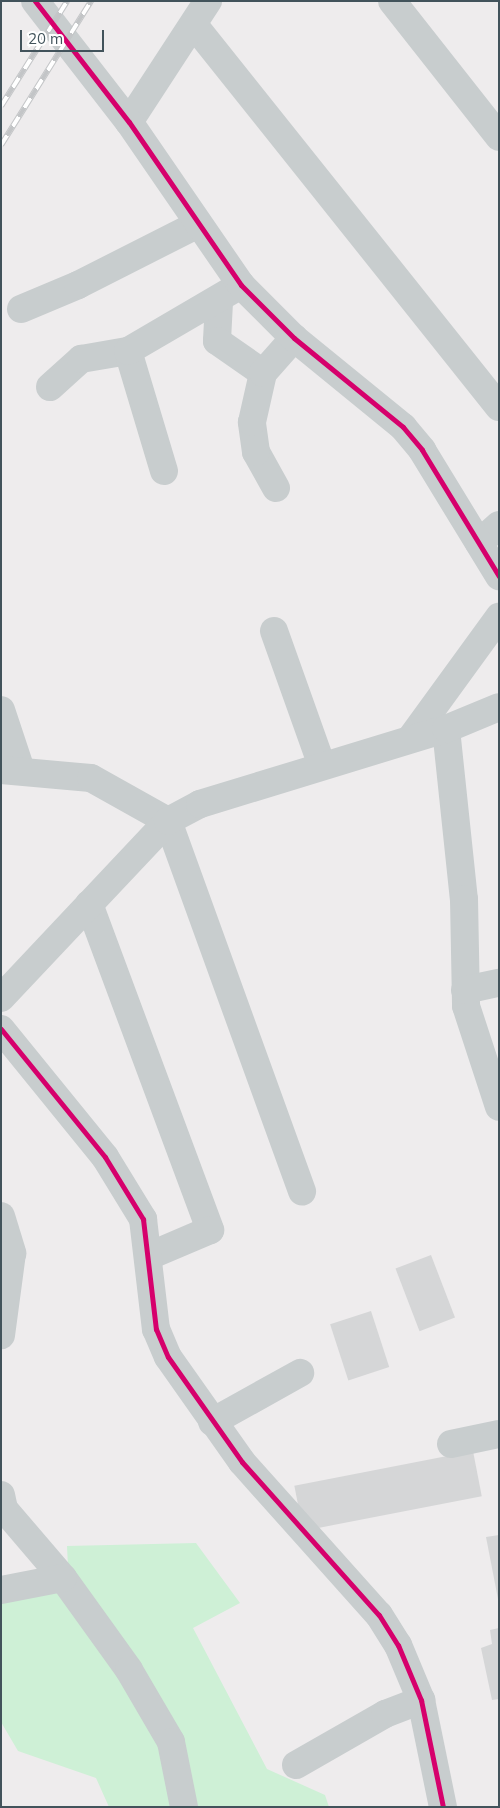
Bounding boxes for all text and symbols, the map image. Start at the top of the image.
scale bar [22,20,106,52]
text: 20 m [28,29,63,48]

